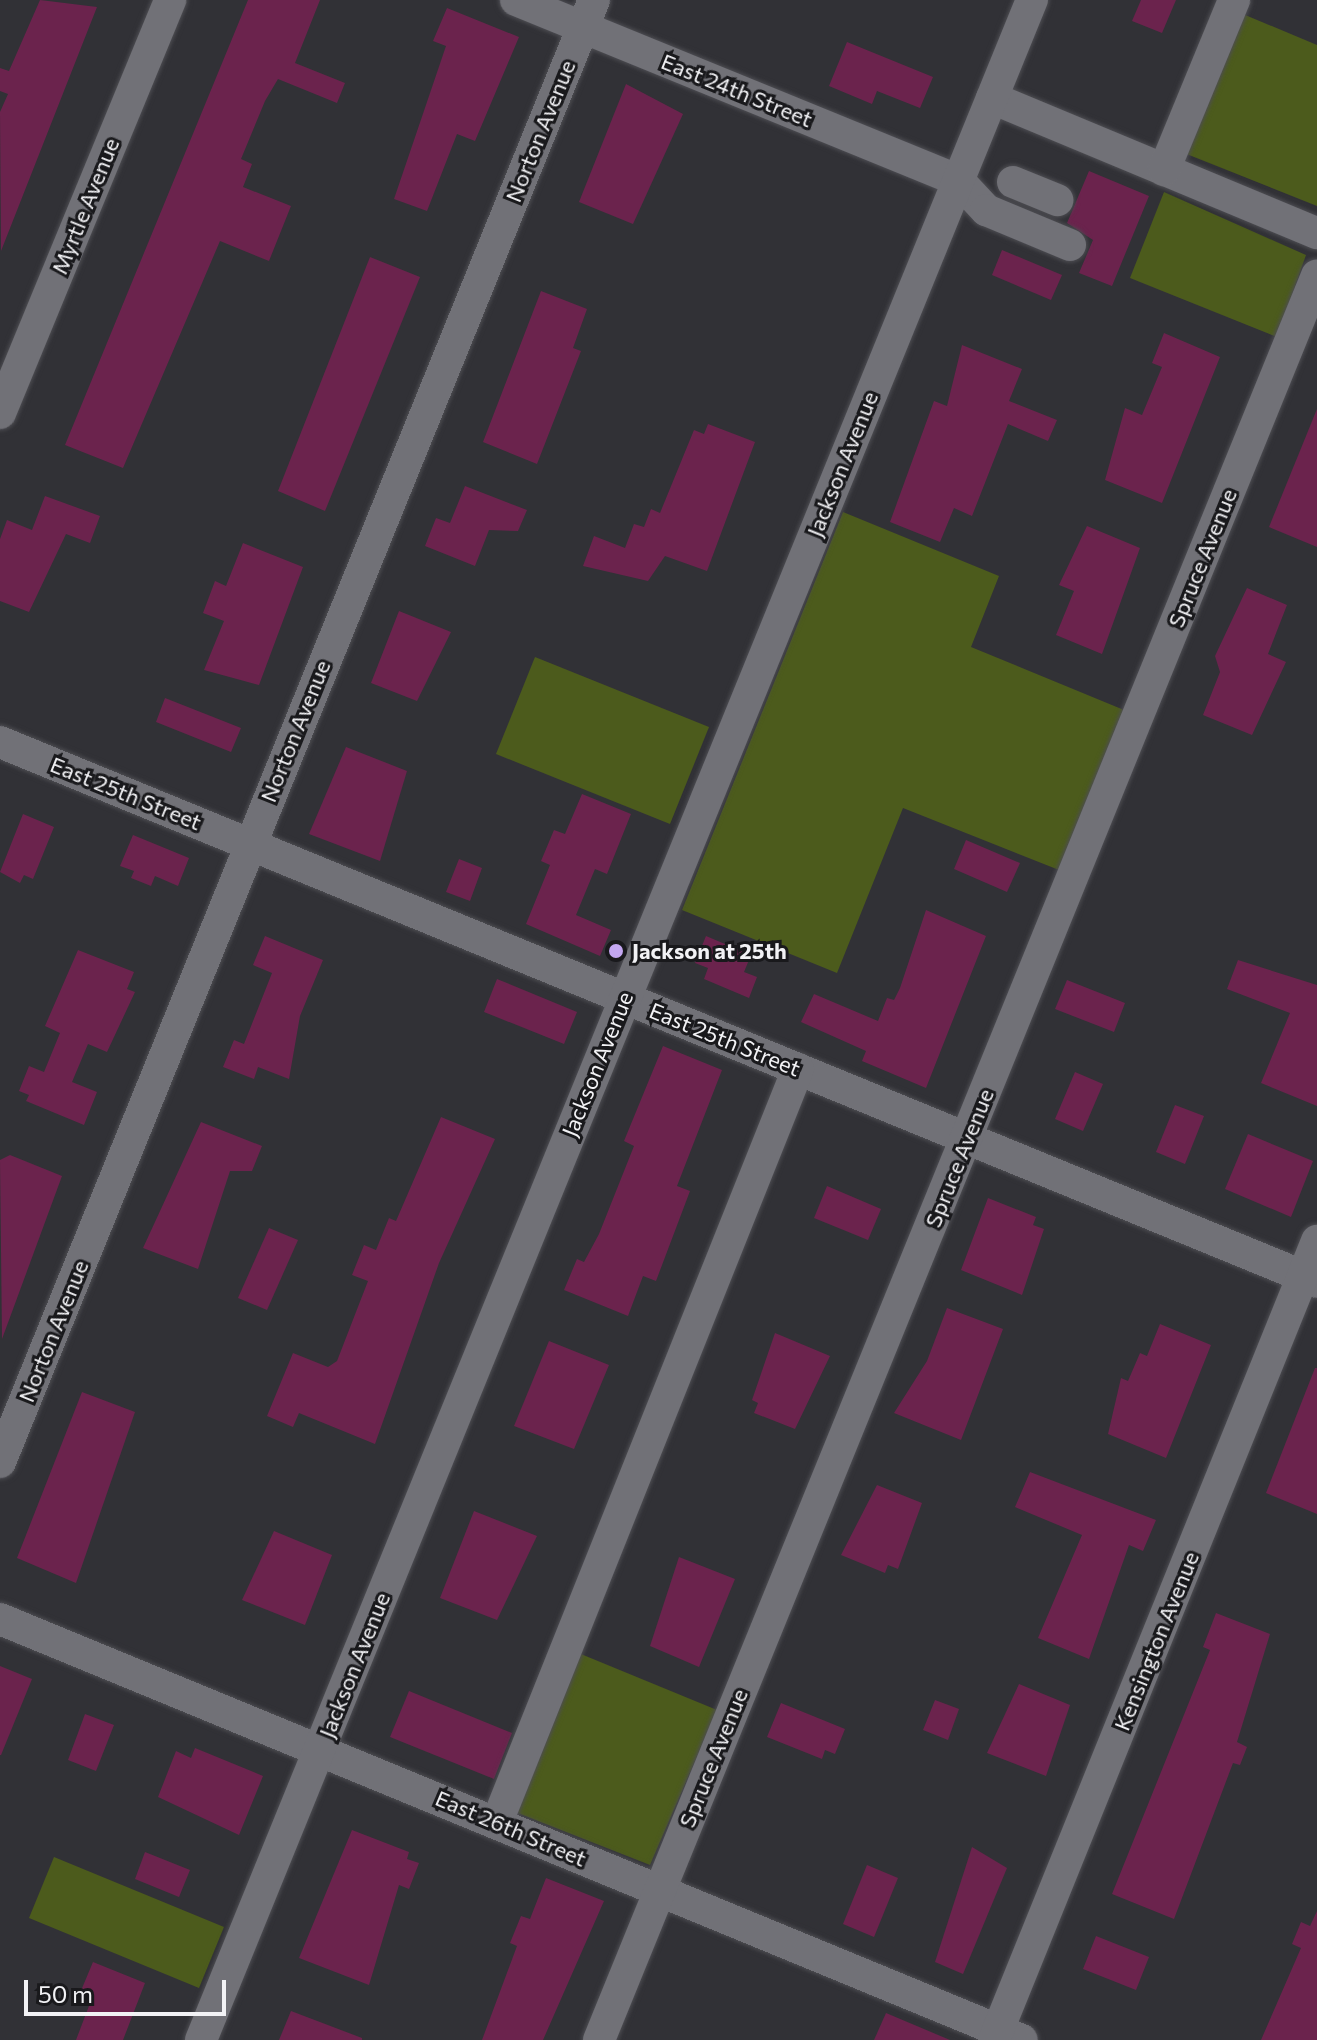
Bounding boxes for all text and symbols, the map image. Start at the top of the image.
street label: East 24th Street [658,48,816,132]
street label: Norton Avenue [500,56,580,206]
street label: Myrtle Avenue [46,134,124,278]
street label: Jackson Avenue [801,388,883,540]
street label: Spruce Avenue [1162,485,1242,631]
street label: Norton Avenue [255,656,335,806]
street label: East 25th Street [47,751,205,835]
place label: Jackson at 25th [632,938,787,964]
marker: Jackson at 25th [607,942,625,960]
street label: Jackson Avenue [556,988,638,1140]
street label: East 25th Street [646,997,804,1081]
street label: Spruce Avenue [919,1085,999,1231]
street label: Norton Avenue [13,1256,93,1406]
street label: Kensington Avenue [1108,1548,1204,1734]
street label: Jackson Avenue [313,1589,395,1741]
street label: Spruce Avenue [673,1685,753,1831]
street label: East 26th Street [432,1784,590,1872]
scale bar [28,1964,230,2014]
text: 50 m [38,1979,93,2008]

